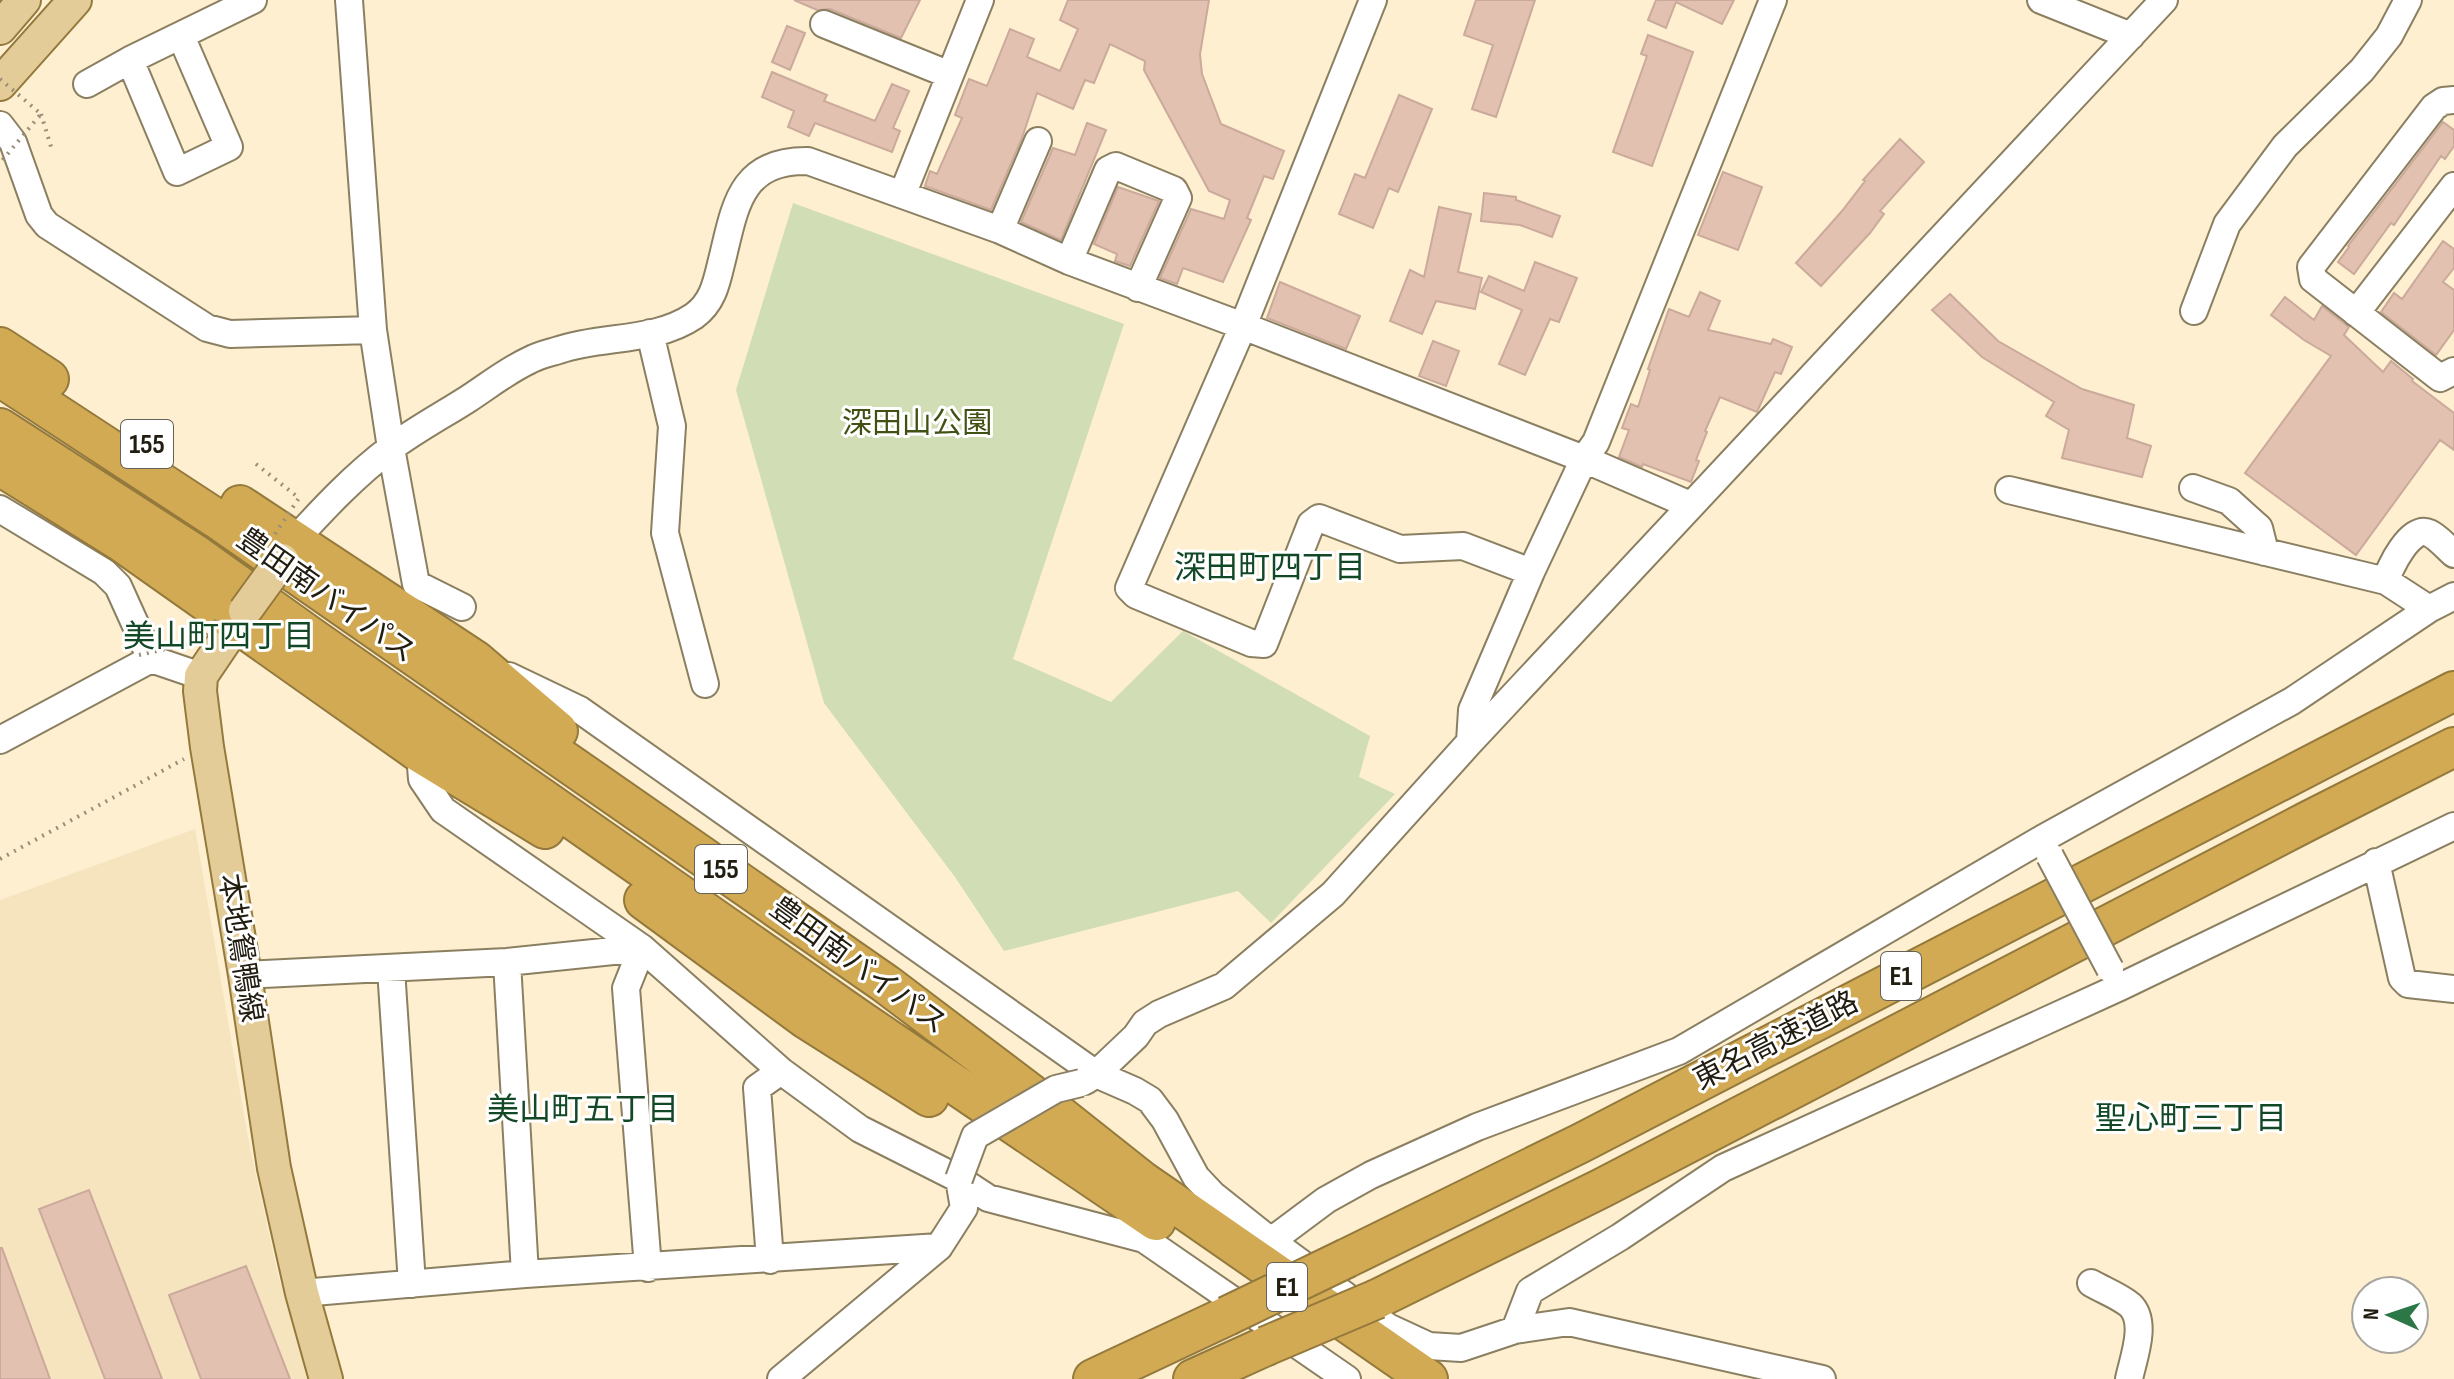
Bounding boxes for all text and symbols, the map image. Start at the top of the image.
park label: 深田山公園 [842,406,992,442]
road number: 155 [121,420,173,468]
street label: 豊田南バイパス [230,521,422,671]
district label: 深田町四丁目 [1174,549,1366,588]
district label: 美山町四丁目 [123,618,315,657]
road number: 155 [695,845,747,893]
street label: 本地鴛鴨線 [210,871,270,1025]
street label: 豊田南バイパス [763,890,953,1042]
road number: E1 [1881,952,1921,1000]
street label: 東名高速道路 [1688,984,1864,1098]
district label: 美山町五丁目 [487,1091,679,1130]
district label: 聖心町三丁目 [2095,1100,2287,1139]
road number: E1 [1267,1263,1307,1311]
north arrow [2350,1275,2430,1355]
text: N [2358,1307,2385,1321]

